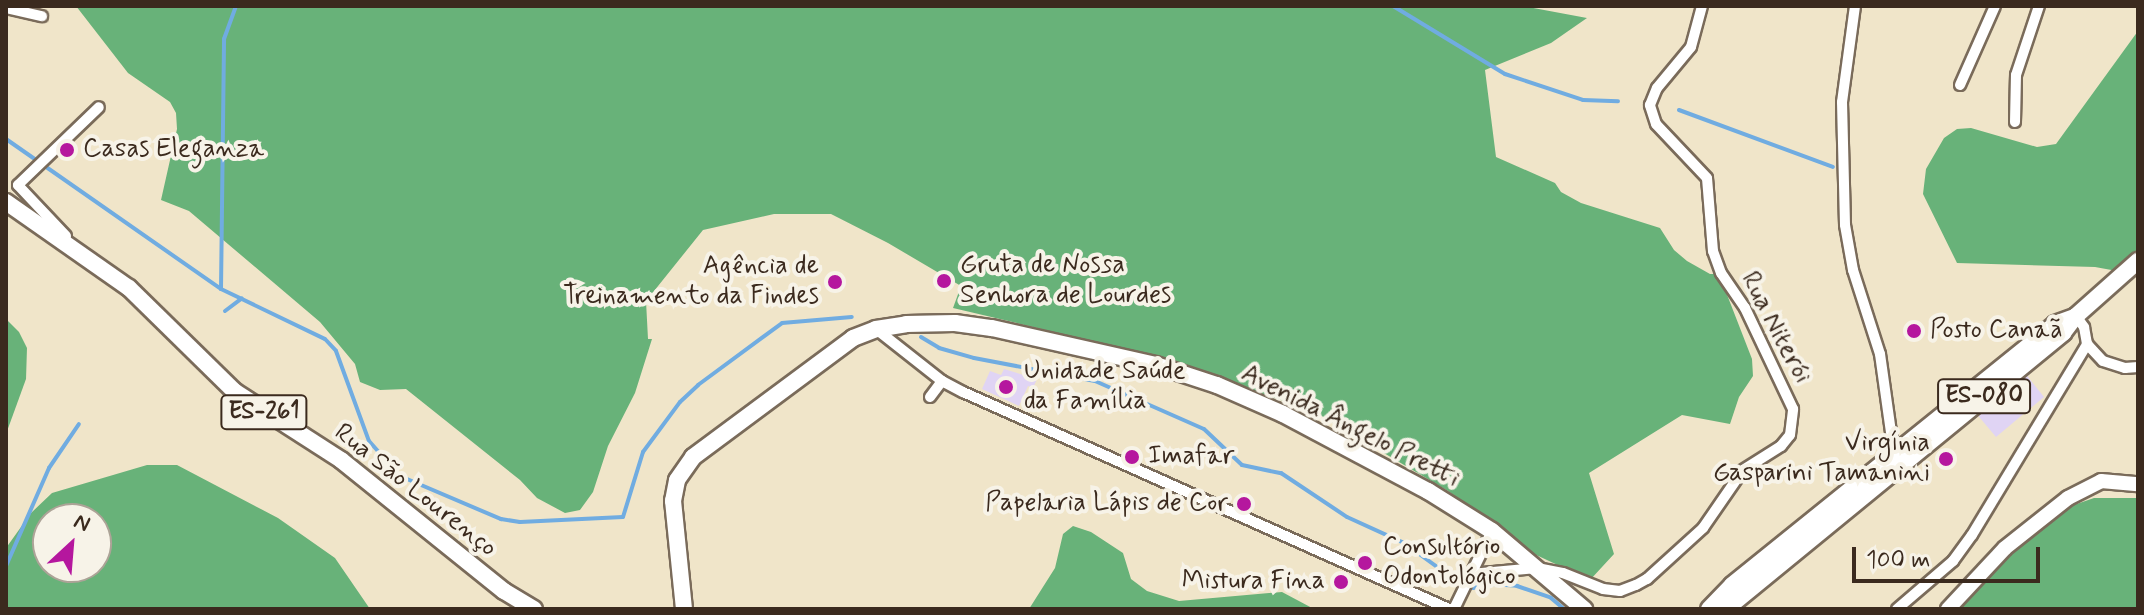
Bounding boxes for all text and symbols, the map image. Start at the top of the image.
place label: Casas Eleganza [83,134,265,166]
marker: Casas Eleganza [58,141,76,159]
place label: Gruta de Nossa Senhora de Lourdes [960,250,1172,312]
place label: Agência de Treinamento da Findes [563,251,819,312]
street label: Rua Niterói [1733,268,1817,388]
marker: Gruta de Nossa Senhora de Lourdes [935,272,953,290]
marker: Agência de Treinamento da Findes [826,273,844,291]
place label: Posto Canaã [1930,315,2061,347]
marker: Posto Canaã [1905,322,1923,340]
place label: Unidade Saúde da Família [1024,356,1186,418]
street label: Avenida Ângelo Pretti [1235,358,1465,496]
marker: Unidade Saúde da Família [995,376,1017,398]
road number: ES-080 [1936,376,2032,416]
road number: ES-261 [220,392,308,432]
street label: Rua São Lourenço [329,419,501,563]
place label: Virgínia Gasparini Tamanini [1716,428,1930,490]
place label: Imafar [1148,441,1234,473]
marker: Imafar [1123,448,1141,466]
marker: Virgínia Gasparini Tamanini [1937,450,1955,468]
place label: Papelaria Lápis de Cor [985,488,1228,520]
marker: Papelaria Lápis de Cor [1235,495,1253,513]
north arrow [32,503,112,583]
text: N [69,507,94,539]
scale bar [1856,531,2044,581]
place label: Consultório Odontológico [1383,532,1516,594]
text: 100 m [1866,545,1930,576]
marker: Consultório Odontológico [1354,552,1376,574]
place label: Mistura Fina [1190,566,1325,598]
marker: Mistura Fina [1332,573,1350,591]

